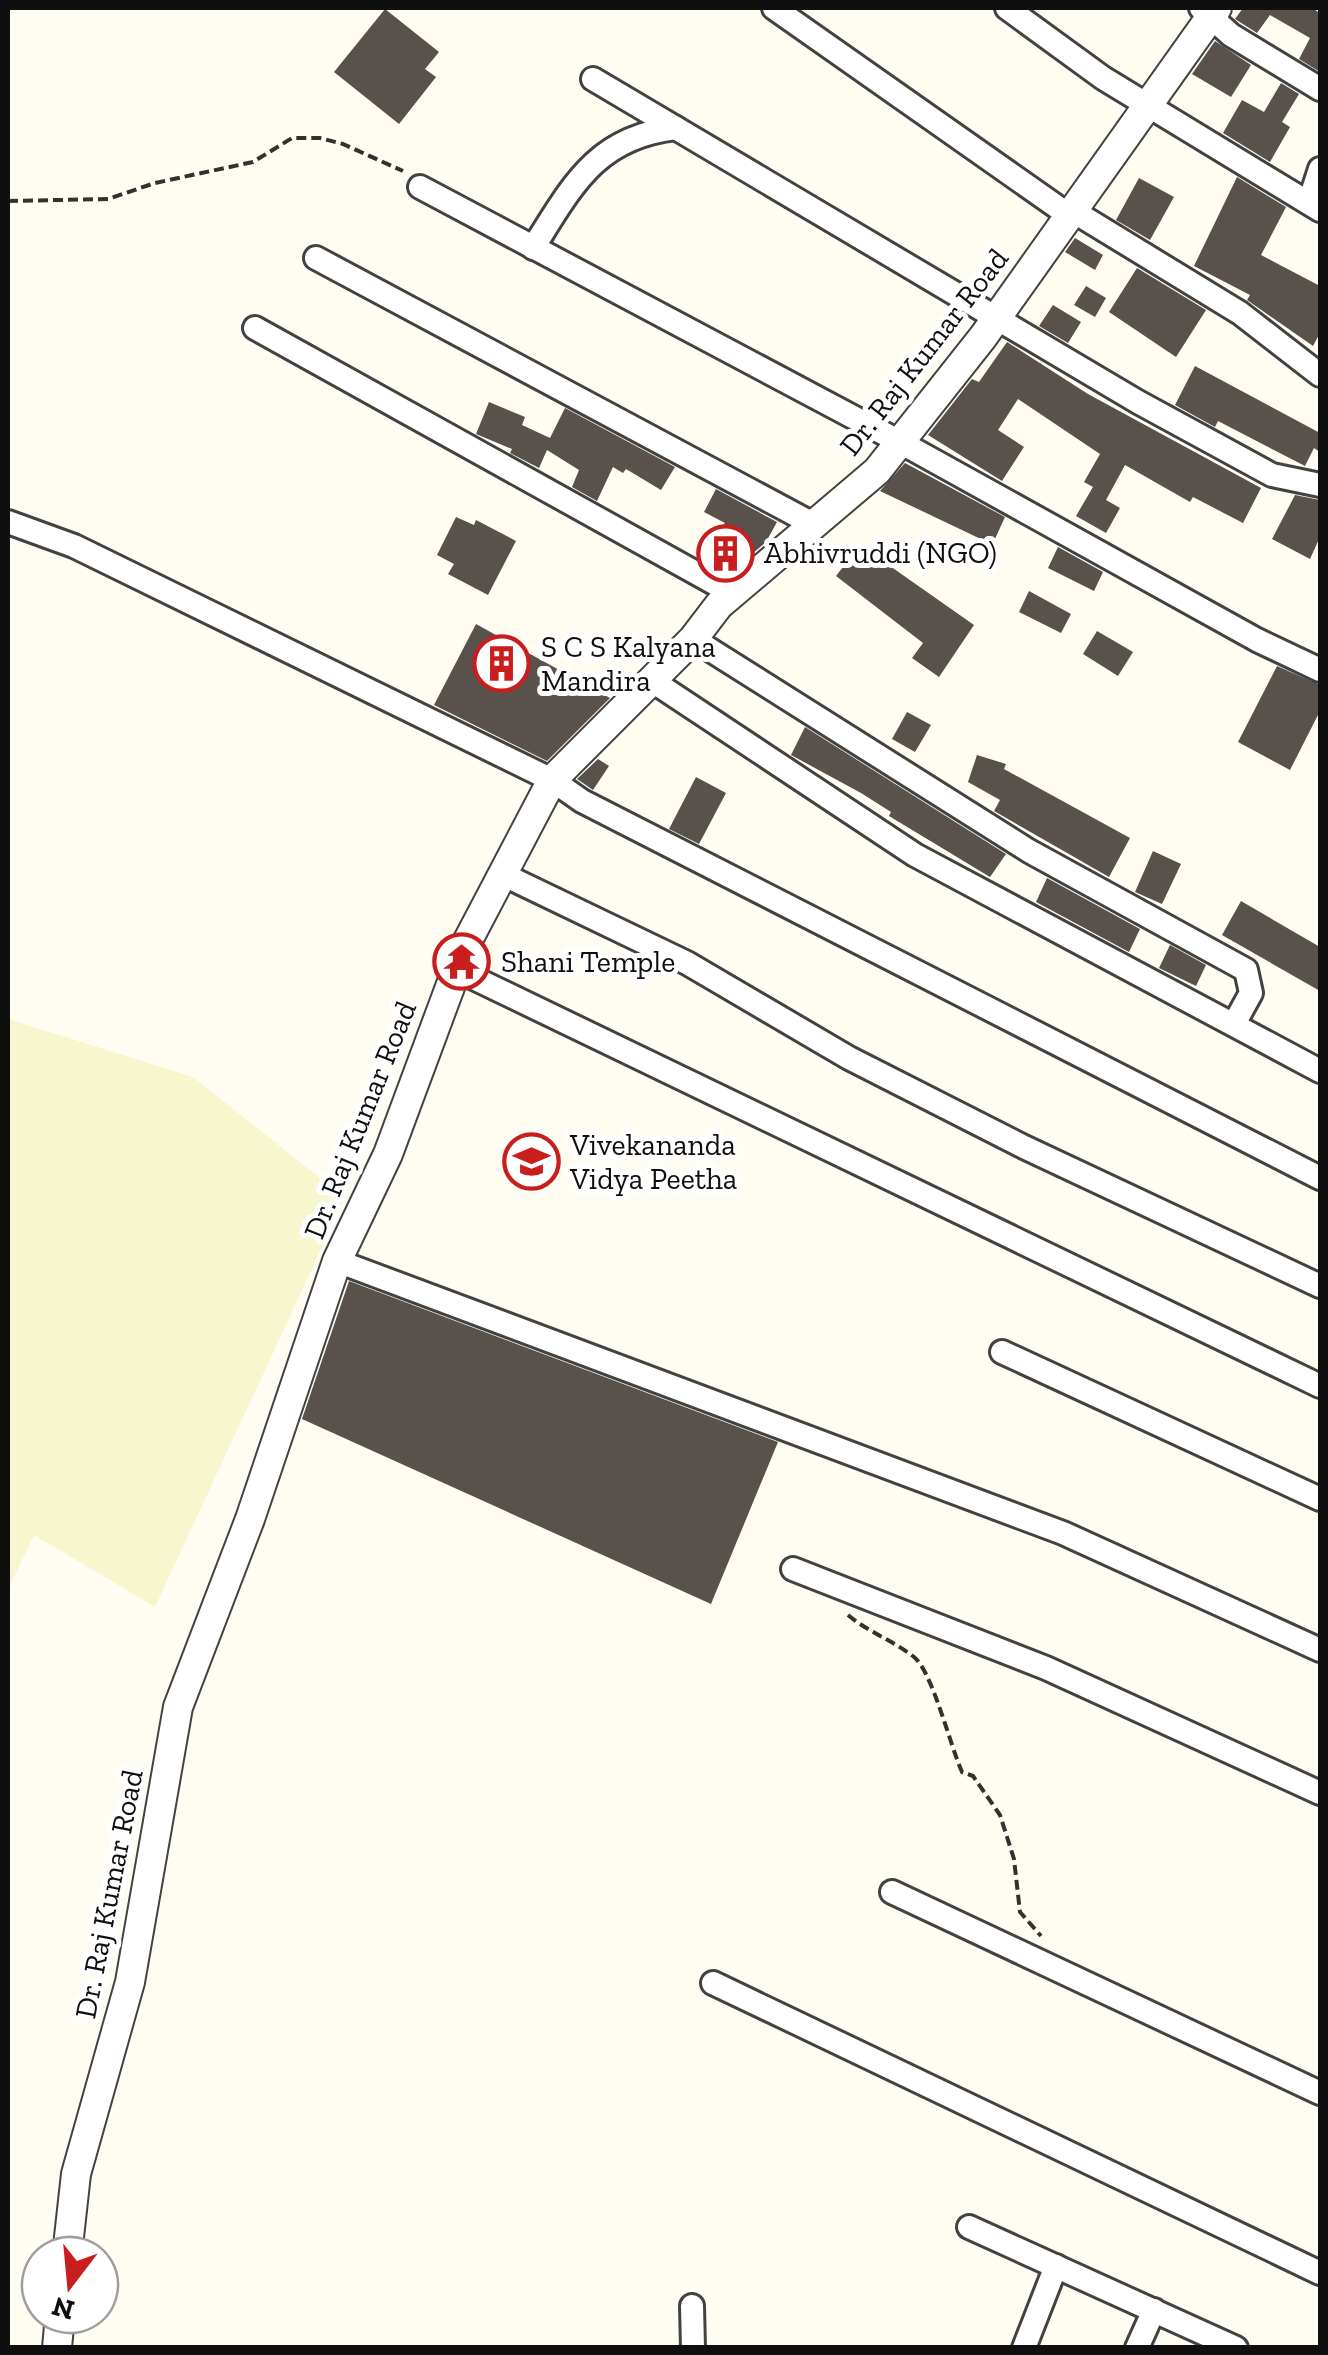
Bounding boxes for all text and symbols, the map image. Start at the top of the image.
street label: Dr. Raj Kumar Road [832,241,1016,463]
building icon: Abhivruddi (NGO) [695,523,755,583]
place label: Abhivruddi (NGO) [764,535,997,571]
place label: S C S Kalyana Mandira [541,629,716,699]
building icon: S C S Kalyana Mandira [472,634,532,694]
temple icon: Shani Temple [432,932,492,992]
place label: Shani Temple [501,944,675,980]
street label: Dr. Raj Kumar Road [296,996,424,1244]
place label: Vivekananda Vidya Peetha [569,1127,737,1197]
school or university icon: Vivekananda Vidya Peetha [501,1132,561,1192]
street label: Dr. Raj Kumar Road [67,1766,151,2022]
north arrow [20,2235,120,2335]
text: N [48,2290,78,2327]

